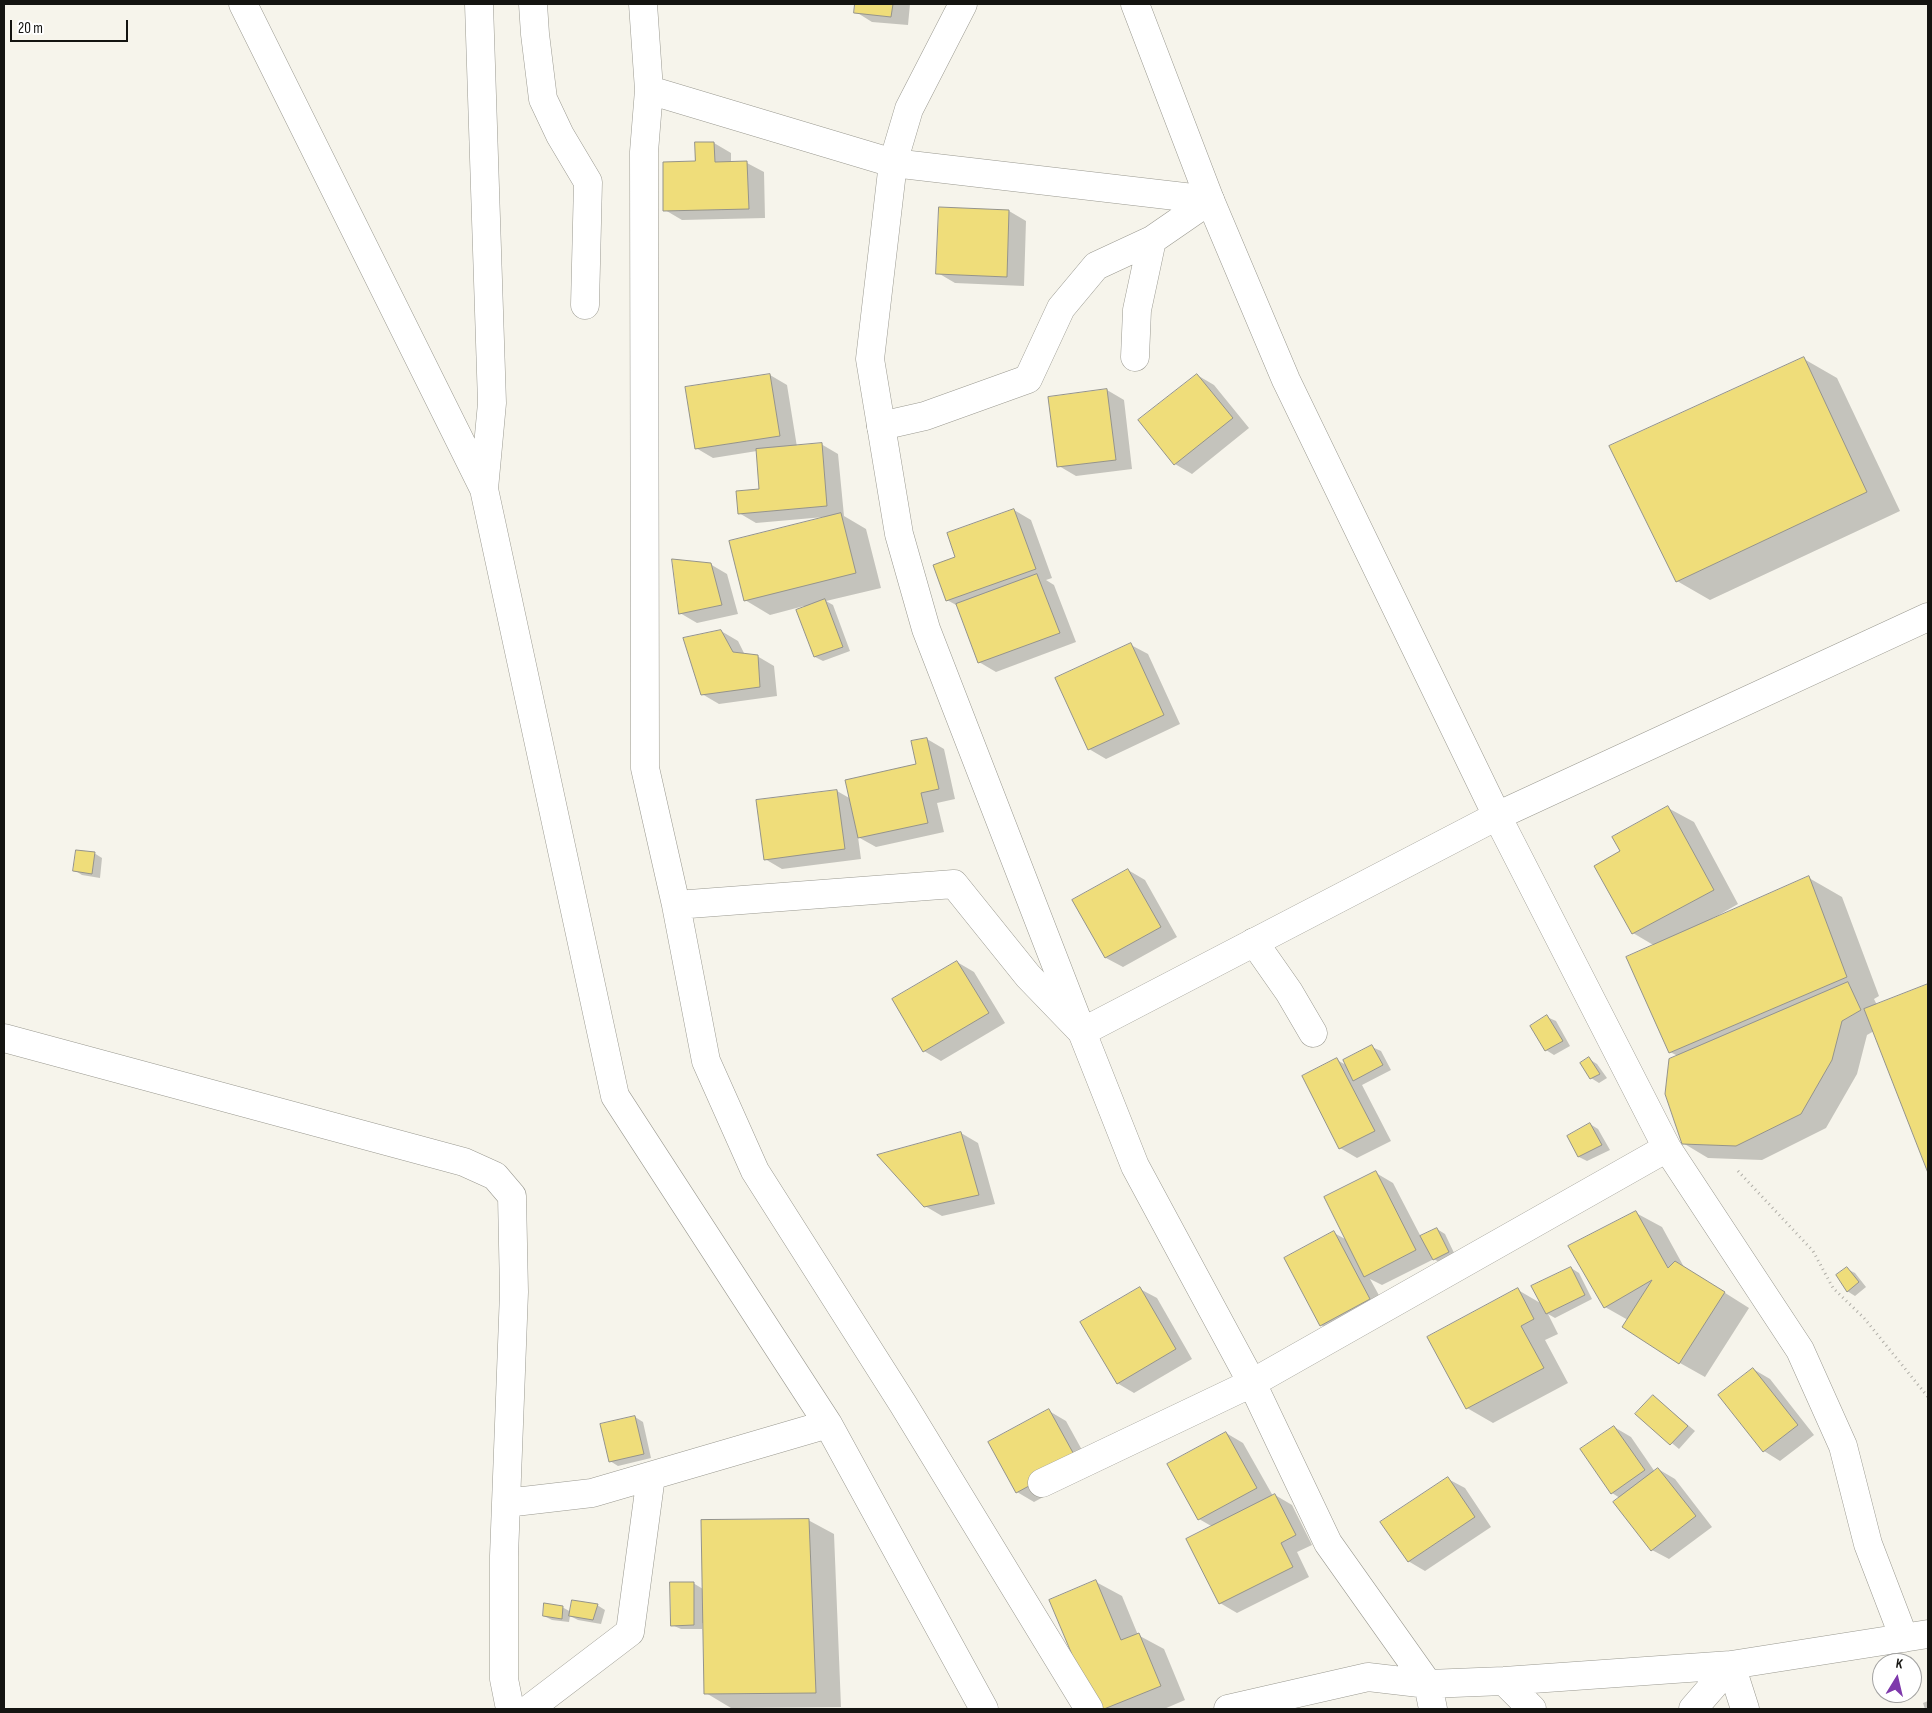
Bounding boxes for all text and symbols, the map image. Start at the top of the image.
scale bar [12,10,130,42]
text: 20 m [18,19,43,38]
north arrow [1872,1653,1922,1703]
text: K [1895,1655,1904,1673]

